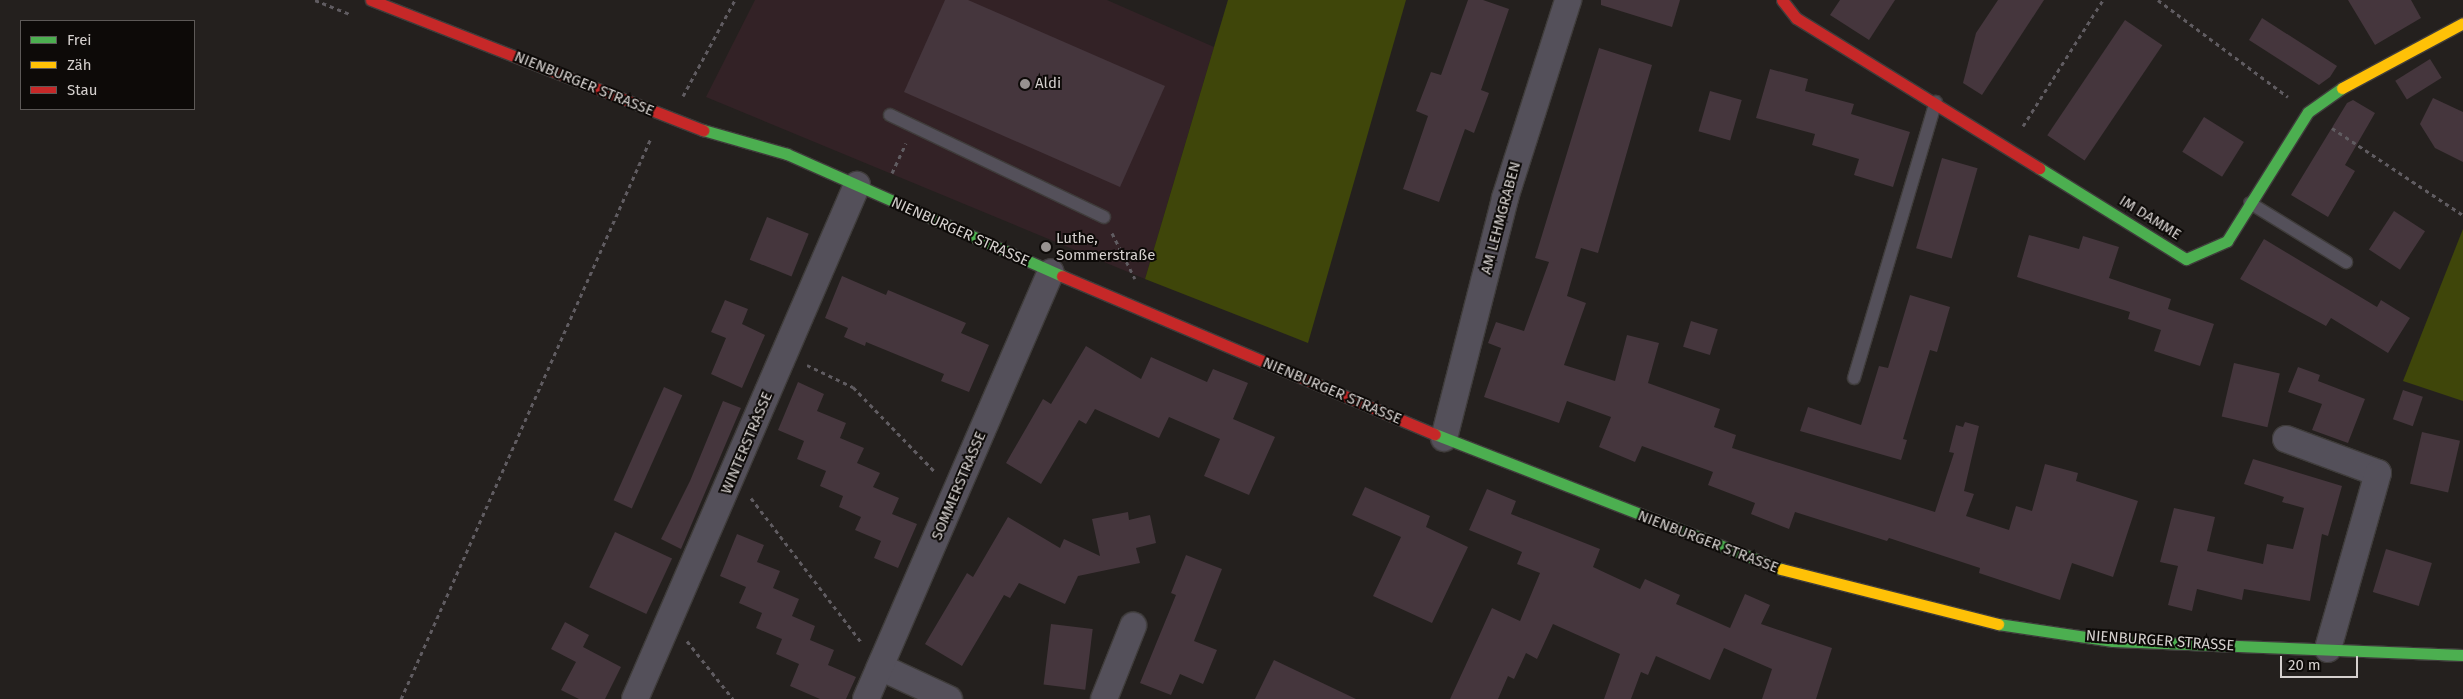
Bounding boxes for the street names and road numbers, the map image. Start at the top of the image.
street label: NIENBURGER STRASSE [512,48,656,120]
street label: AM LEHMGRABEN [1477,160,1525,276]
street label: IM DAMME [2116,192,2184,244]
street label: NIENBURGER STRASSE [888,193,1032,271]
street label: NIENBURGER STRASSE [1260,354,1404,428]
street label: WINTERSTRASSE [717,389,777,497]
street label: SOMMERSTRASSE [928,429,990,543]
street label: NIENBURGER STRASSE [1635,507,1781,577]
street label: NIENBURGER STRASSE [2085,627,2235,655]

